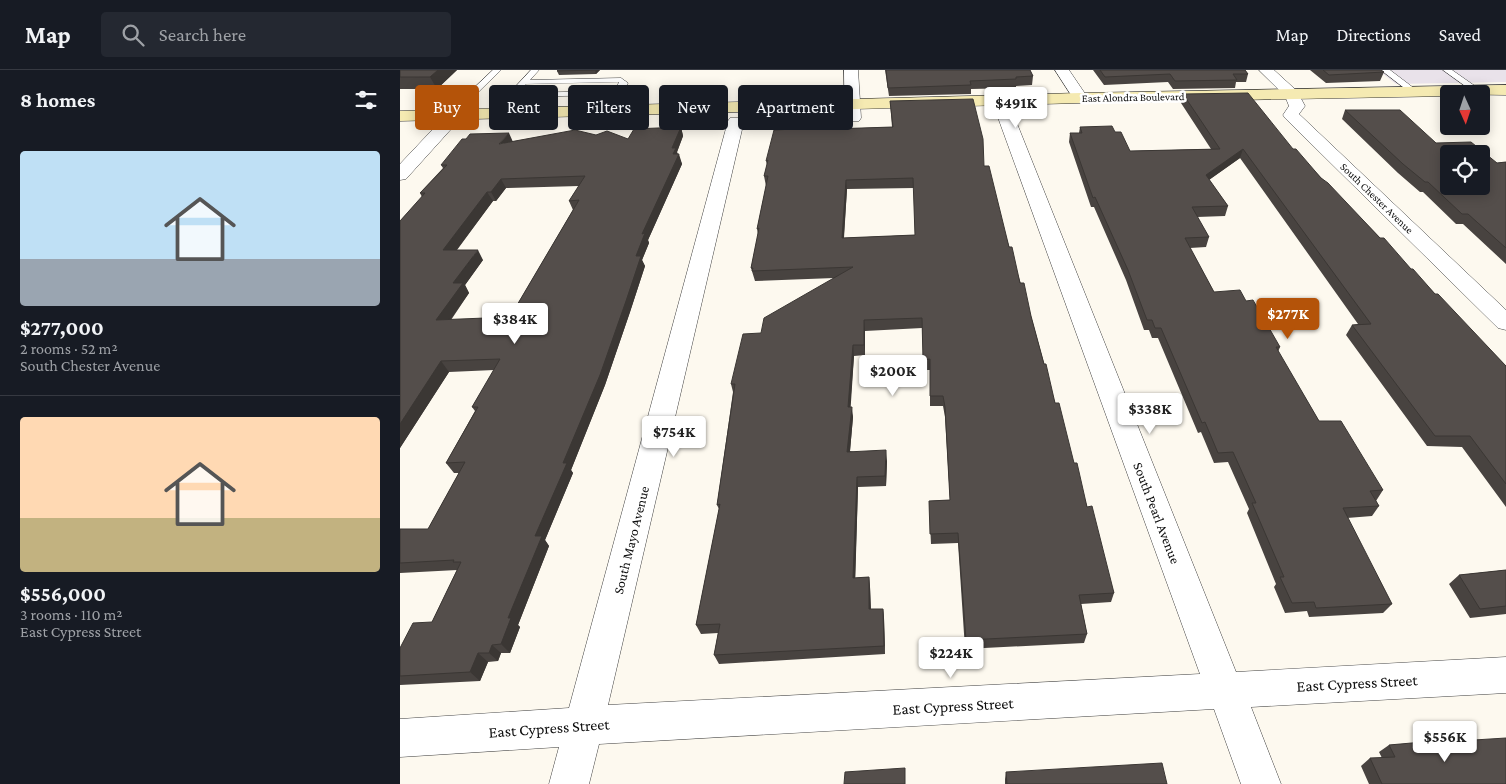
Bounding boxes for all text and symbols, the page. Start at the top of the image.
search box [101,12,451,57]
text: Map [25,21,71,48]
icon: search [119,21,147,49]
text: Search here [159,24,246,45]
text: Map [1276,25,1308,45]
text: Directions [1336,25,1411,45]
text: Saved [1439,25,1481,45]
chip: Buy [415,85,479,130]
chip: Rent [489,85,558,130]
chip: Filters [568,85,649,130]
chip: New [659,85,728,130]
chip: Apartment [738,85,853,130]
north arrow [1440,85,1490,135]
map controls [1440,85,1490,195]
icon: filters [352,86,380,114]
pin: $491K [981,87,1051,129]
text: 8 homes [20,88,95,112]
street label: East Alondra Boulevard [1082,90,1185,104]
text: $491K [995,94,1037,111]
button: locate [1440,145,1490,195]
street label: South Chester Avenue [1338,160,1416,236]
icon: home [155,184,245,274]
pin: $277K [1253,298,1323,340]
pin: $384K [480,302,550,345]
text: $277K [1267,305,1309,322]
text: $384K [493,310,537,327]
text: $277,000 [20,316,104,340]
text: 2 rooms · 52 m² [20,340,118,357]
pin: $200K [858,354,928,397]
text: South Chester Avenue [20,357,160,374]
text: $200K [870,362,916,379]
pin: $338K [1115,392,1185,435]
text: $338K [1128,400,1172,417]
pin: $754K [639,416,709,458]
text: $754K [653,423,695,440]
icon: home [155,449,245,539]
street label: South Pearl Avenue [1130,460,1184,566]
street label: South Mayo Avenue [610,484,652,596]
text: $556,000 [20,582,106,606]
text: 3 rooms · 110 m² [20,606,123,623]
text: East Cypress Street [20,623,141,640]
pin: $224K [916,636,986,679]
text: $224K [930,644,972,661]
street label: East Cypress Street [1296,671,1419,696]
street label: East Cypress Street [892,694,1015,719]
street label: East Cypress Street [488,715,611,742]
pin: $556K [1410,720,1480,763]
text: $556K [1424,728,1466,745]

